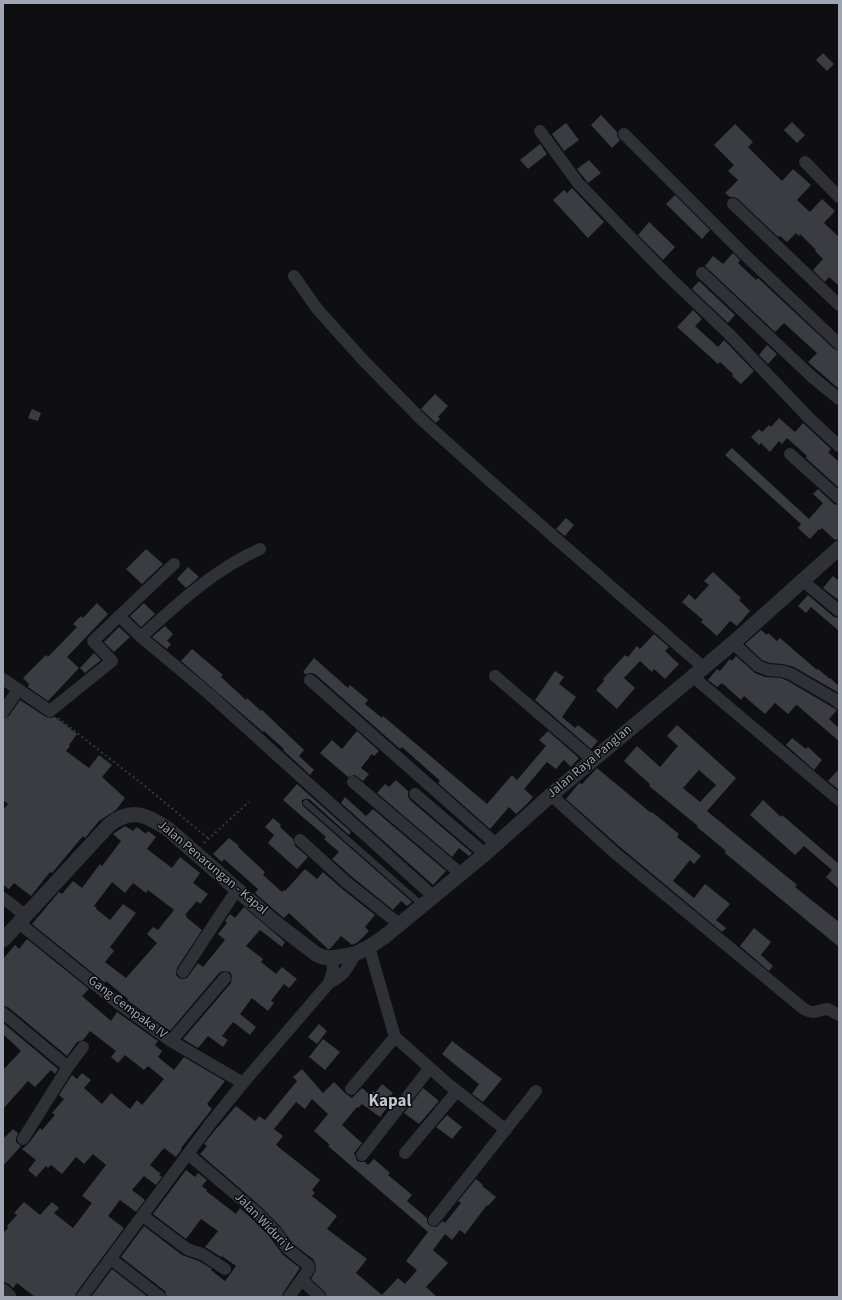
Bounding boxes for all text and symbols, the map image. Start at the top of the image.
street label: Jalan Raya Panglan [545,722,635,802]
street label: Jalan Penarungan - Kapal [154,818,270,918]
street label: Gang Cempaka IV [85,973,169,1043]
district label: Kapal [369,1092,411,1112]
street label: Jalan Widuri V [231,1190,295,1256]

